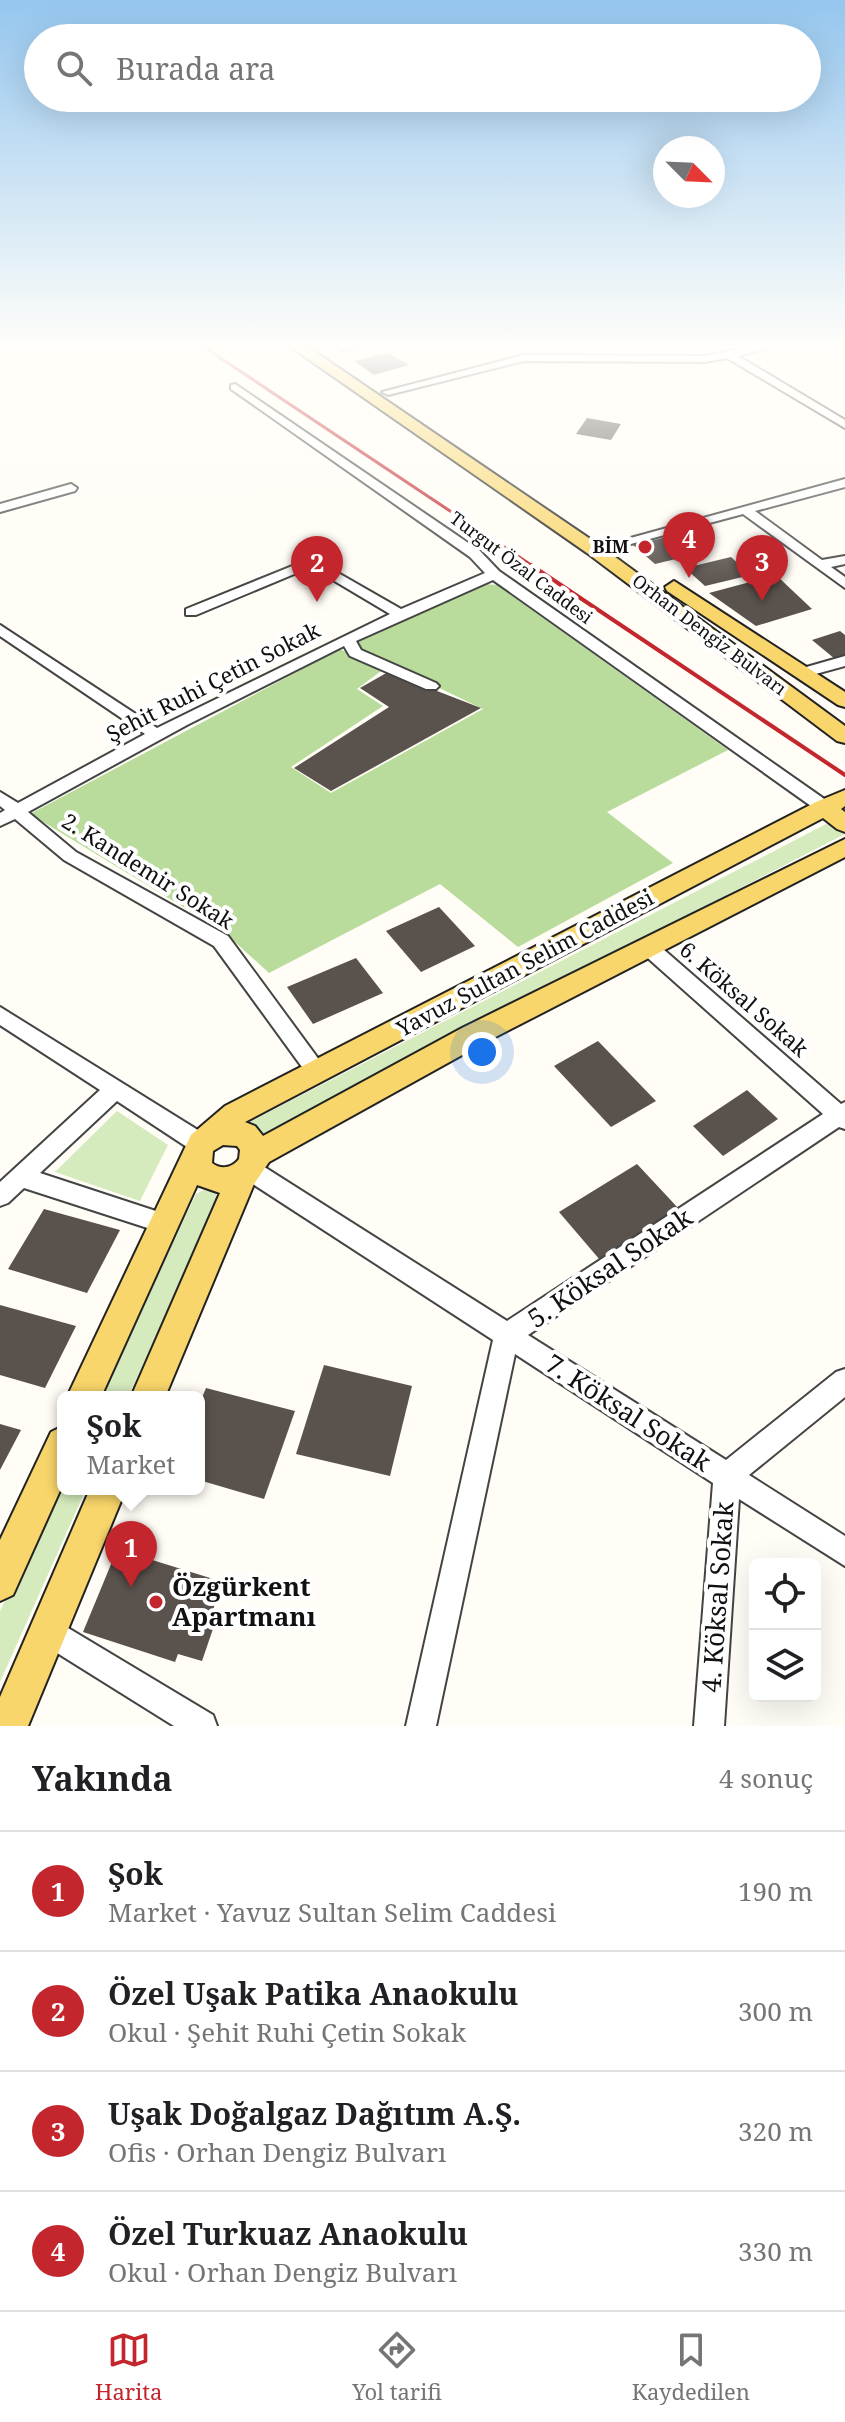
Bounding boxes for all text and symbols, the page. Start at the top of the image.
search box [24,24,821,112]
icon: search [52,46,96,90]
text: Burada ara [116,48,276,89]
north arrow [653,136,725,208]
street label: Turgut Özal Caddesi [445,506,598,629]
pin: 4 [663,512,715,578]
place label: BİM [593,534,629,558]
pin: 3 [736,535,788,601]
pin: 2 [291,536,343,602]
marker: BİM [636,538,654,556]
street label: Orhan Dengiz Bulvarı [628,568,792,700]
street label: Şehit Ruhi Çetin Sokak [101,614,325,748]
street label: 2. Kandemir Sokak [57,805,240,935]
street label: Yavuz Sultan Selim Caddesi [390,881,658,1043]
street label: 6. Köksal Sokak [674,934,816,1063]
your location [462,1032,502,1072]
street label: 5. Köksal Sokak [520,1198,699,1336]
street label: 7. Köksal Sokak [539,1345,719,1480]
popup [57,1391,205,1495]
text: Şok [86,1405,141,1446]
text: Market [86,1446,176,1482]
street label: 4. Köksal Sokak [692,1500,742,1693]
pin: 1 [105,1521,157,1587]
map controls [749,1558,821,1702]
button: locate [749,1558,821,1630]
place label: Özgürkent Apartmanı [172,1568,316,1634]
marker: Özgürkent Apartmanı [147,1593,165,1611]
button: layers [749,1630,821,1702]
text: Yakında [32,1755,173,1801]
text: 4 sonuç [719,1760,813,1796]
text: Şok [108,1853,163,1894]
text: 1 [51,1873,65,1909]
text: 190 m [738,1873,813,1909]
text: Market · Yavuz Sultan Selim Caddesi [108,1894,556,1930]
text: Özel Uşak Patika Anaokulu [108,1973,518,2014]
text: 2 [51,1993,65,2029]
text: 300 m [738,1993,813,2029]
text: Okul · Şehit Ruhi Çetin Sokak [108,2014,466,2050]
text: Uşak Doğalgaz Dağıtım A.Ş. [108,2093,521,2134]
text: 3 [51,2113,65,2149]
text: 320 m [738,2113,813,2149]
text: Ofis · Orhan Dengiz Bulvarı [108,2134,446,2170]
text: Özel Turkuaz Anaokulu [108,2213,468,2254]
text: 4 [51,2233,65,2269]
text: 330 m [738,2233,813,2269]
text: Okul · Orhan Dengiz Bulvarı [108,2254,457,2290]
tab: Harita [95,2328,162,2406]
tab: Yol tarifi [352,2328,442,2406]
tab: Kaydedilen [632,2328,750,2406]

